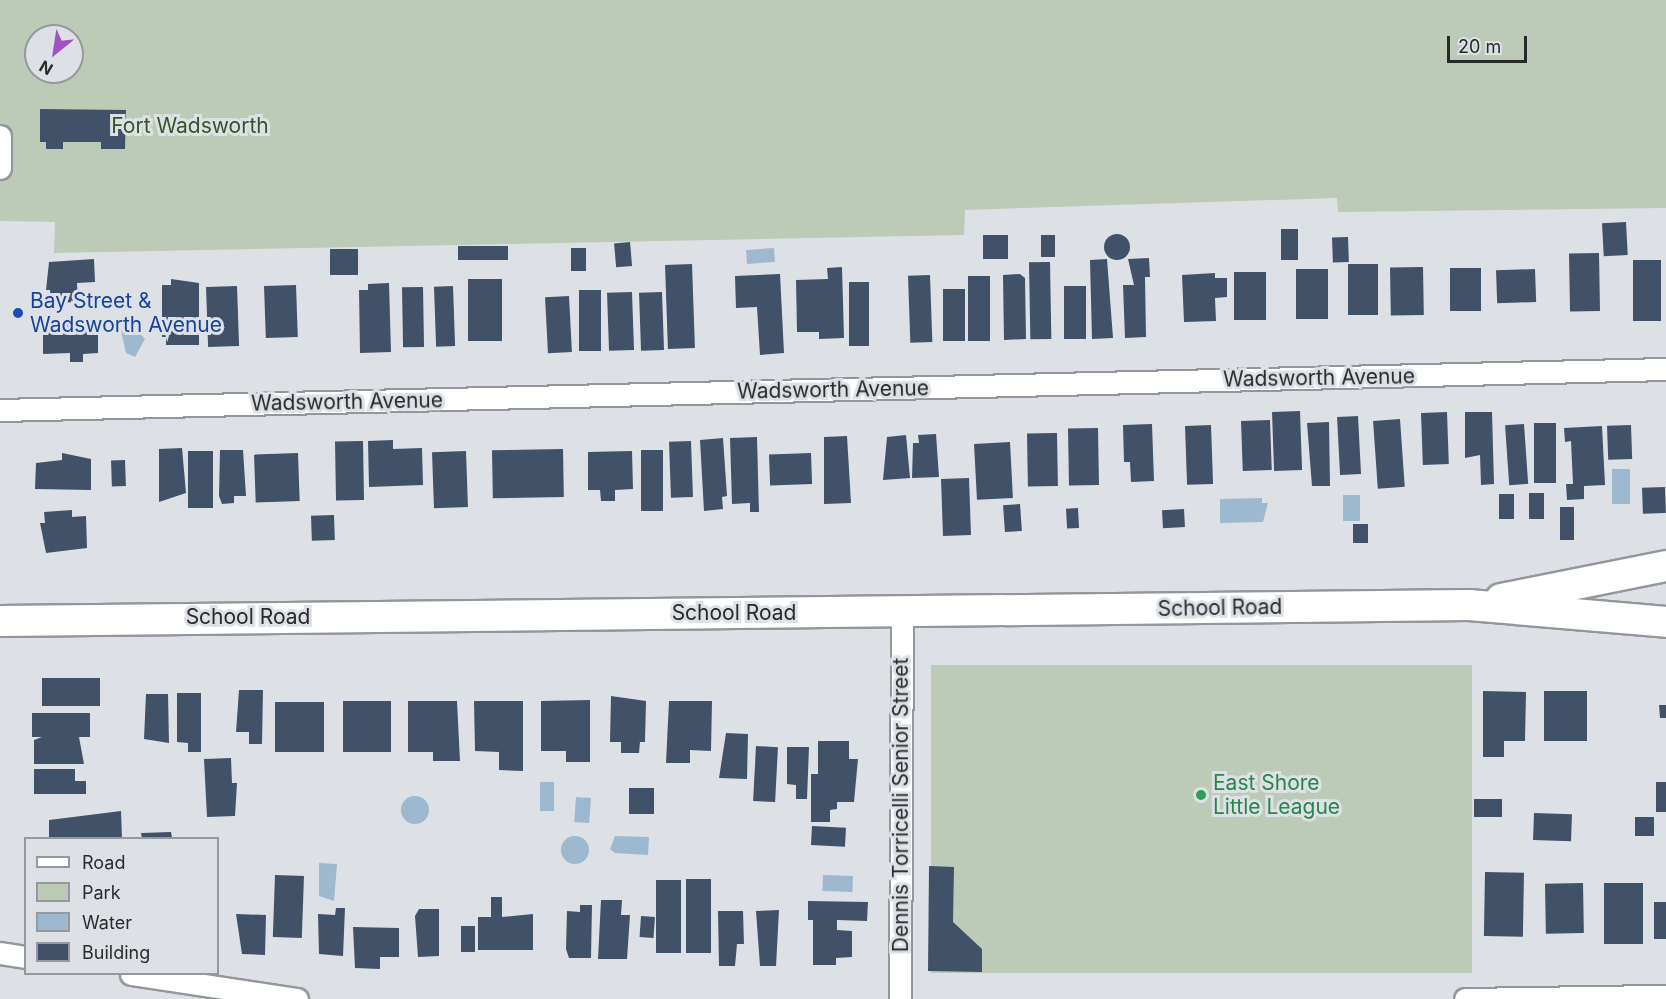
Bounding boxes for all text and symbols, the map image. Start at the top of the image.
north arrow [24,24,84,84]
scale bar [1450,24,1530,62]
text: 20 m [1458,36,1501,57]
text: N [36,56,56,80]
park label: Fort Wadsworth [111,113,269,139]
place label: Bay Street & Wadsworth Avenue [30,288,222,338]
marker: Bay Street & Wadsworth Avenue [11,306,25,320]
street label: Wadsworth Avenue [1223,364,1415,392]
street label: Wadsworth Avenue [737,376,929,404]
street label: Wadsworth Avenue [251,388,443,416]
street label: School Road [1157,594,1283,622]
street label: School Road [672,600,796,626]
street label: School Road [186,604,310,630]
street label: Dennis Torricelli Senior Street [888,658,914,952]
place label: East Shore Little League [1213,770,1340,820]
marker: East Shore Little League [1194,788,1208,802]
legend [24,837,219,975]
text: Road [82,852,125,873]
text: Park [82,882,121,903]
text: Water [82,912,132,933]
text: Building [82,942,150,963]

